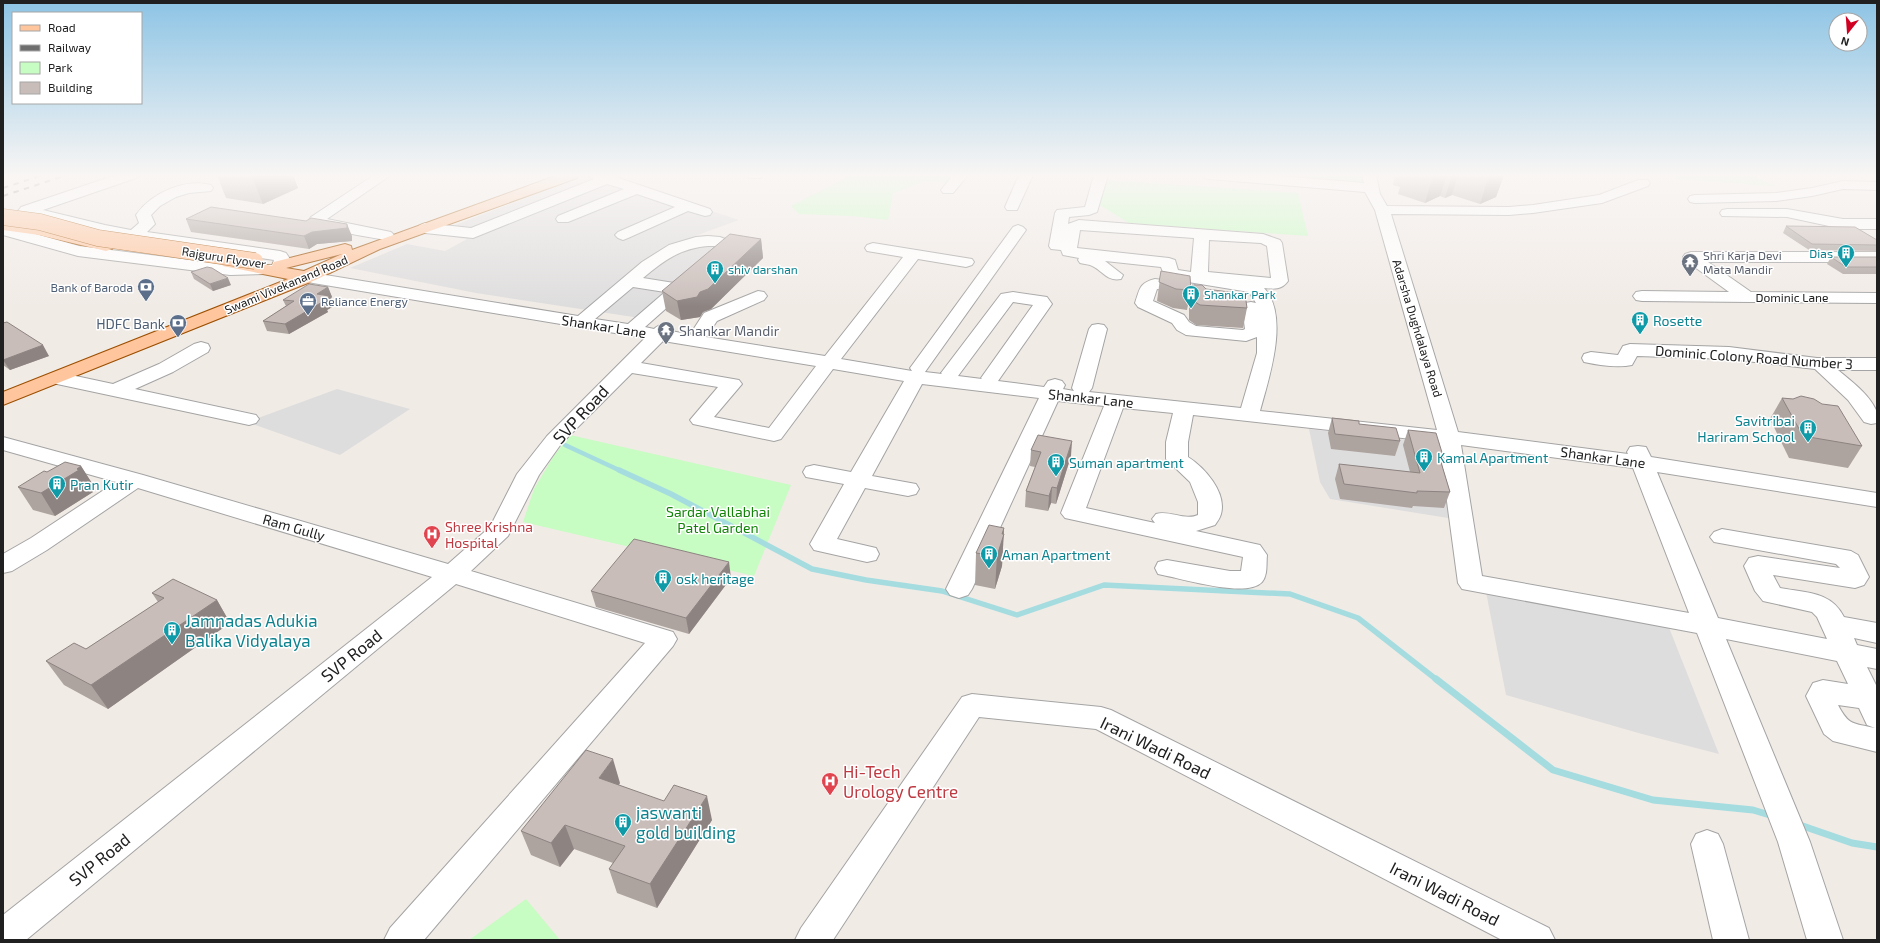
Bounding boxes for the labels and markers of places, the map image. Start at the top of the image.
building icon: Dias [1836,243,1856,268]
place label: Dias [1809,246,1833,260]
place label: Shri Karja Devi Mata Mandir [1703,248,1782,276]
temple icon: Shri Karja Devi Mata Mandir [1680,252,1700,277]
building icon: shiv darshan [705,259,725,284]
place label: shiv darshan [728,262,798,276]
bank icon: Bank of Baroda [136,277,156,302]
place label: Bank of Baroda [51,280,133,294]
building icon: Shankar Park [1181,284,1201,309]
place label: Shankar Park [1204,287,1276,301]
office icon: Reliance Energy [298,291,318,316]
place label: Reliance Energy [321,294,408,308]
building icon: Rosette [1630,310,1650,335]
place label: Rosette [1653,312,1702,329]
bank icon: HDFC Bank [168,313,188,338]
place label: HDFC Bank [96,315,165,332]
temple icon: Shankar Mandir [656,320,676,345]
place label: Shankar Mandir [679,322,780,339]
place label: Savitribai Hariram School [1697,412,1796,445]
building icon: Savitribai Hariram School [1798,418,1818,443]
building icon: Kamal Apartment [1414,447,1434,472]
place label: Kamal Apartment [1437,449,1548,466]
building icon: Suman apartment [1046,452,1066,477]
place label: Suman apartment [1069,454,1184,471]
building icon: Pran Kutir [47,474,67,499]
place label: Pran Kutir [70,476,134,493]
place label: Shree Krishna Hospital [445,518,533,551]
hospital icon: Shree Krishna Hospital [422,524,442,549]
building icon: Aman Apartment [979,544,999,569]
place label: Aman Apartment [1002,546,1110,563]
building icon: osk heritage [653,568,673,593]
place label: osk heritage [676,570,754,587]
place label: Jamnadas Adukia Balika Vidyalaya [185,610,318,651]
building icon: Jamnadas Adukia Balika Vidyalaya [162,620,182,645]
place label: Hi-Tech Urology Centre [843,761,958,802]
hospital icon: Hi-Tech Urology Centre [820,771,840,796]
place label: jaswanti gold building [636,802,736,843]
building icon: jaswanti gold building [613,812,633,837]

